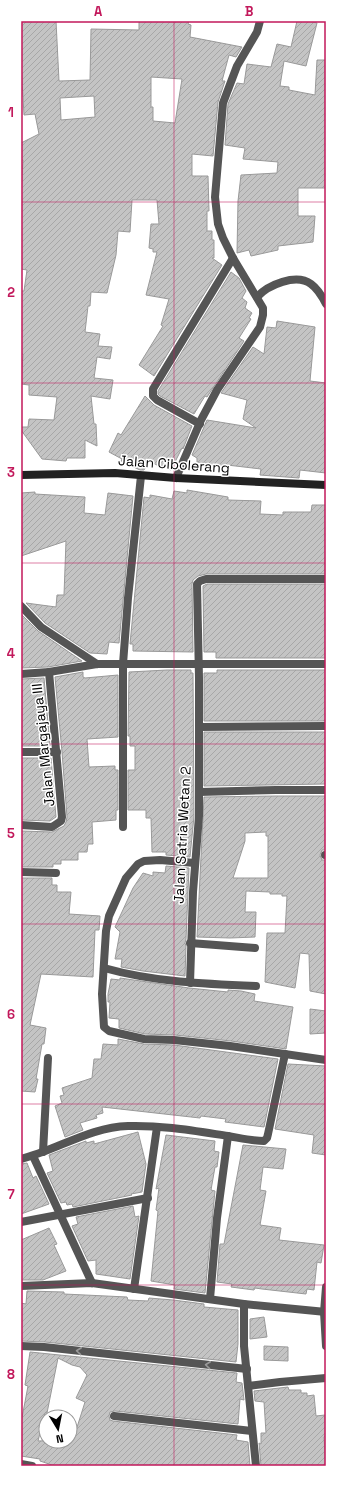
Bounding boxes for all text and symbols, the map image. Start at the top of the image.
text: A [94,3,103,20]
text: B [245,3,254,20]
text: 1 [8,104,14,121]
text: 2 [7,284,15,301]
street label: Jalan Cibolerang [117,451,231,477]
text: 3 [7,464,15,481]
text: 4 [7,645,15,662]
street label: Jalan Margajaya III [28,683,58,807]
street label: Jalan Satria Wetan 2 [169,766,195,904]
text: 5 [7,825,15,842]
text: 6 [7,1006,15,1023]
text: 7 [7,1186,15,1203]
one-way arrow [76,1347,82,1356]
one-way arrow [205,1361,211,1370]
text: 8 [7,1366,15,1383]
north arrow [38,1409,78,1449]
text: N [55,1431,65,1446]

